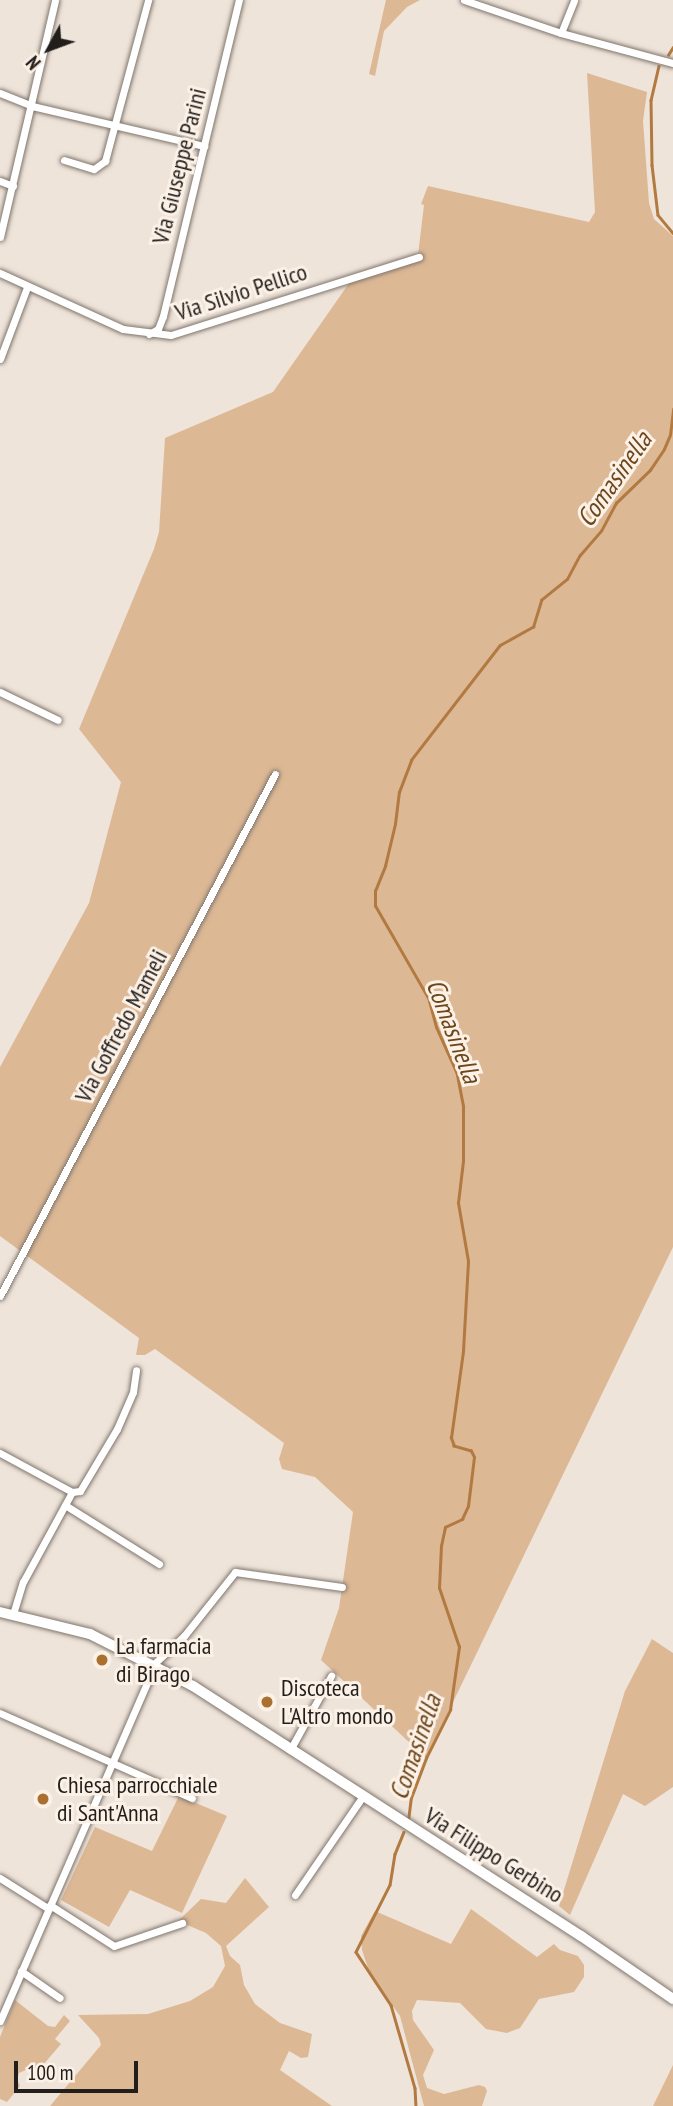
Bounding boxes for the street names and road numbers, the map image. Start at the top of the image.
street label: Via Giuseppe Parini [146,85,212,247]
street label: Via Silvio Pellico [171,257,311,327]
street label: Via Goffredo Mameli [69,945,173,1107]
street label: Via Filippo Gerbino [419,1801,569,1909]

